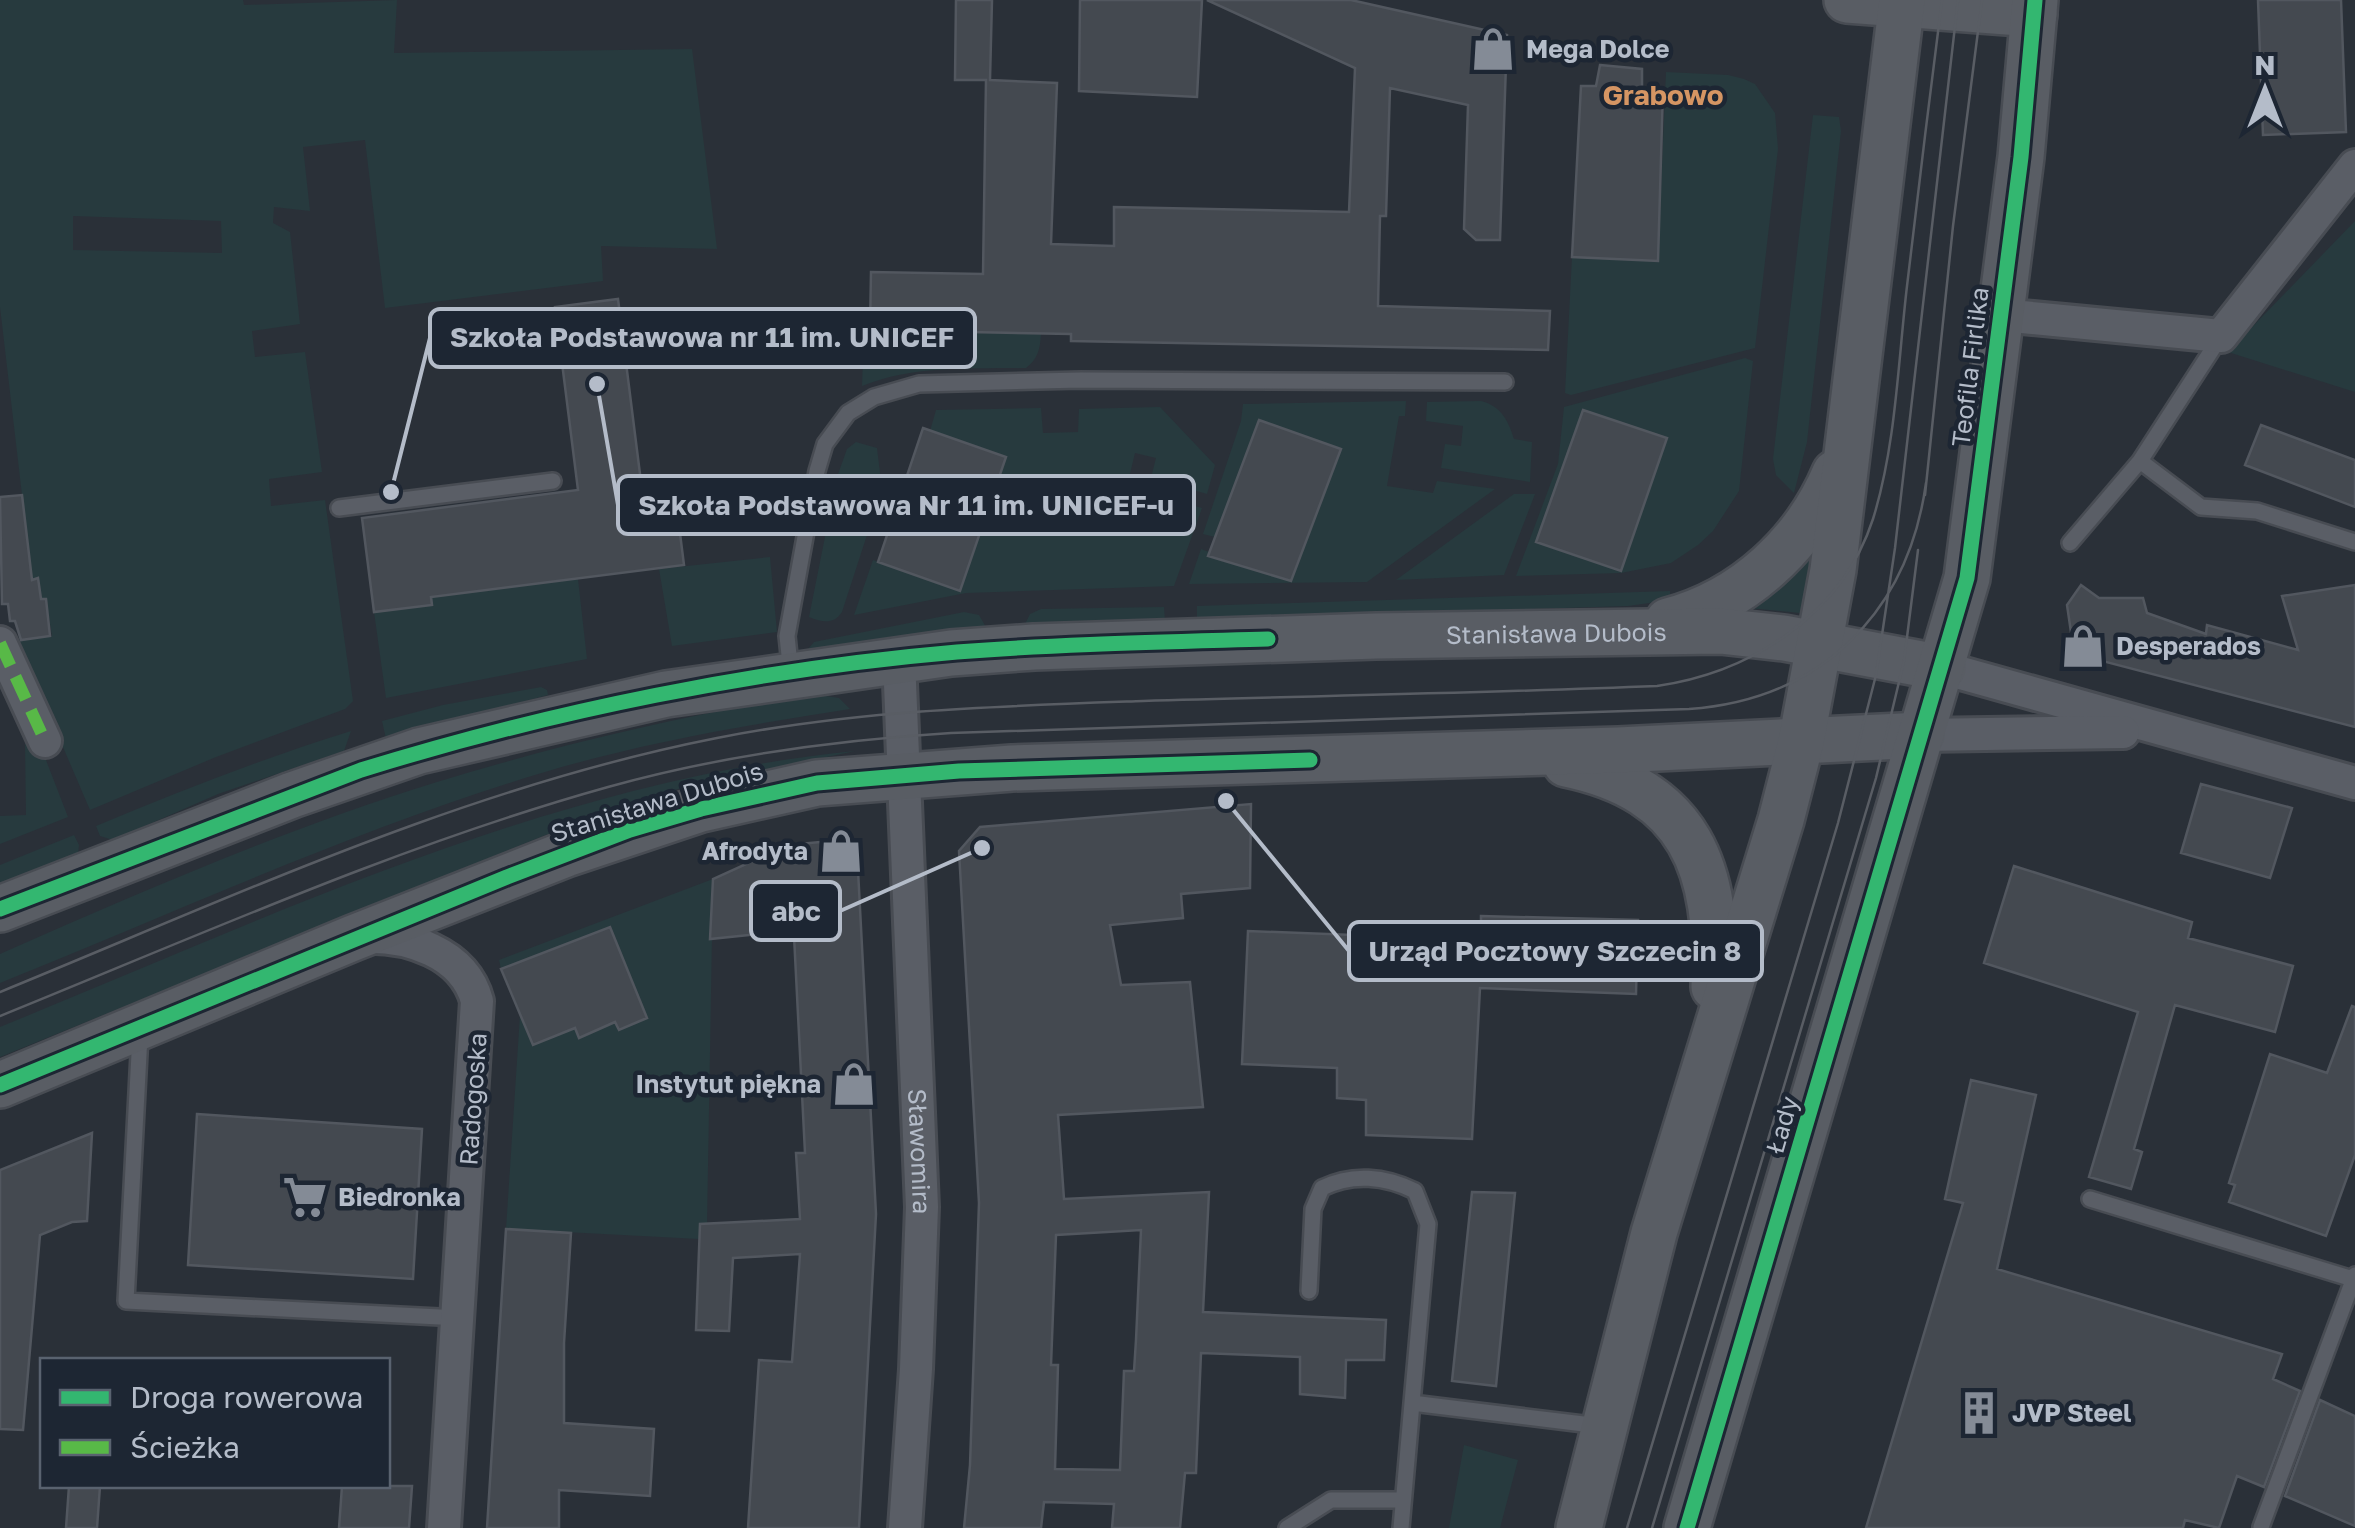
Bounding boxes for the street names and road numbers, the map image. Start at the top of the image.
street label: Teofila Firlika [1944,285,1995,449]
street label: Stanisława Dubois [1446,616,1667,650]
street label: Stanisława Dubois [547,754,767,849]
street label: Radogoska [452,1032,493,1166]
street label: Sławomira [902,1088,938,1215]
street label: Łady [1759,1092,1804,1157]

